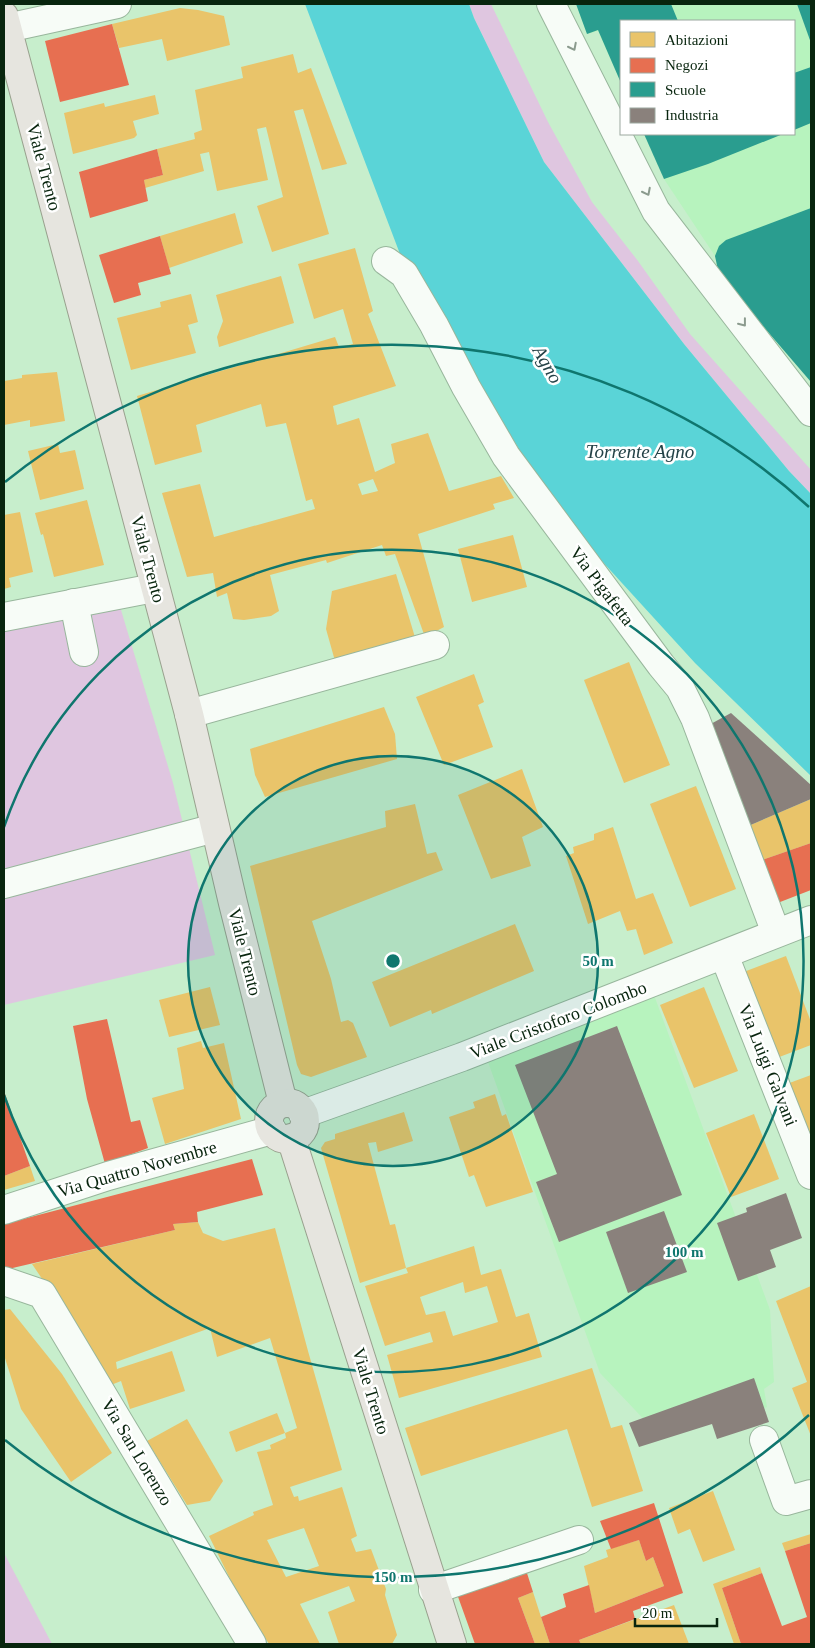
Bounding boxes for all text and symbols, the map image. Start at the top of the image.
legend [620,20,795,135]
text: Abitazioni [665,32,728,48]
one-way arrow [567,42,577,51]
text: Negozi [665,57,708,73]
text: Scuole [665,82,706,98]
text: Industria [665,107,719,123]
street label: Viale Trento [23,121,65,213]
one-way arrow [641,187,651,196]
one-way arrow [737,317,745,326]
water label: Agno [527,340,567,387]
water label: Torrente Agno [586,441,694,462]
street label: Viale Trento [127,513,169,605]
street label: Via Pigafetta [566,543,638,629]
street label: Viale Trento [224,906,266,998]
centre of rings [384,952,402,970]
text: 50 m [582,953,614,969]
street label: Viale Cristoforo Colombo [467,977,649,1063]
street label: Via Luigi Galvani [734,1001,802,1129]
street label: Via Quattro Novembre [55,1137,219,1201]
text: 100 m [665,1244,704,1260]
street label: Viale Trento [348,1345,394,1437]
street label: Via San Lorenzo [97,1395,177,1509]
text: 150 m [374,1569,413,1585]
scale bar [635,1596,718,1628]
text: 20 m [642,1605,673,1621]

